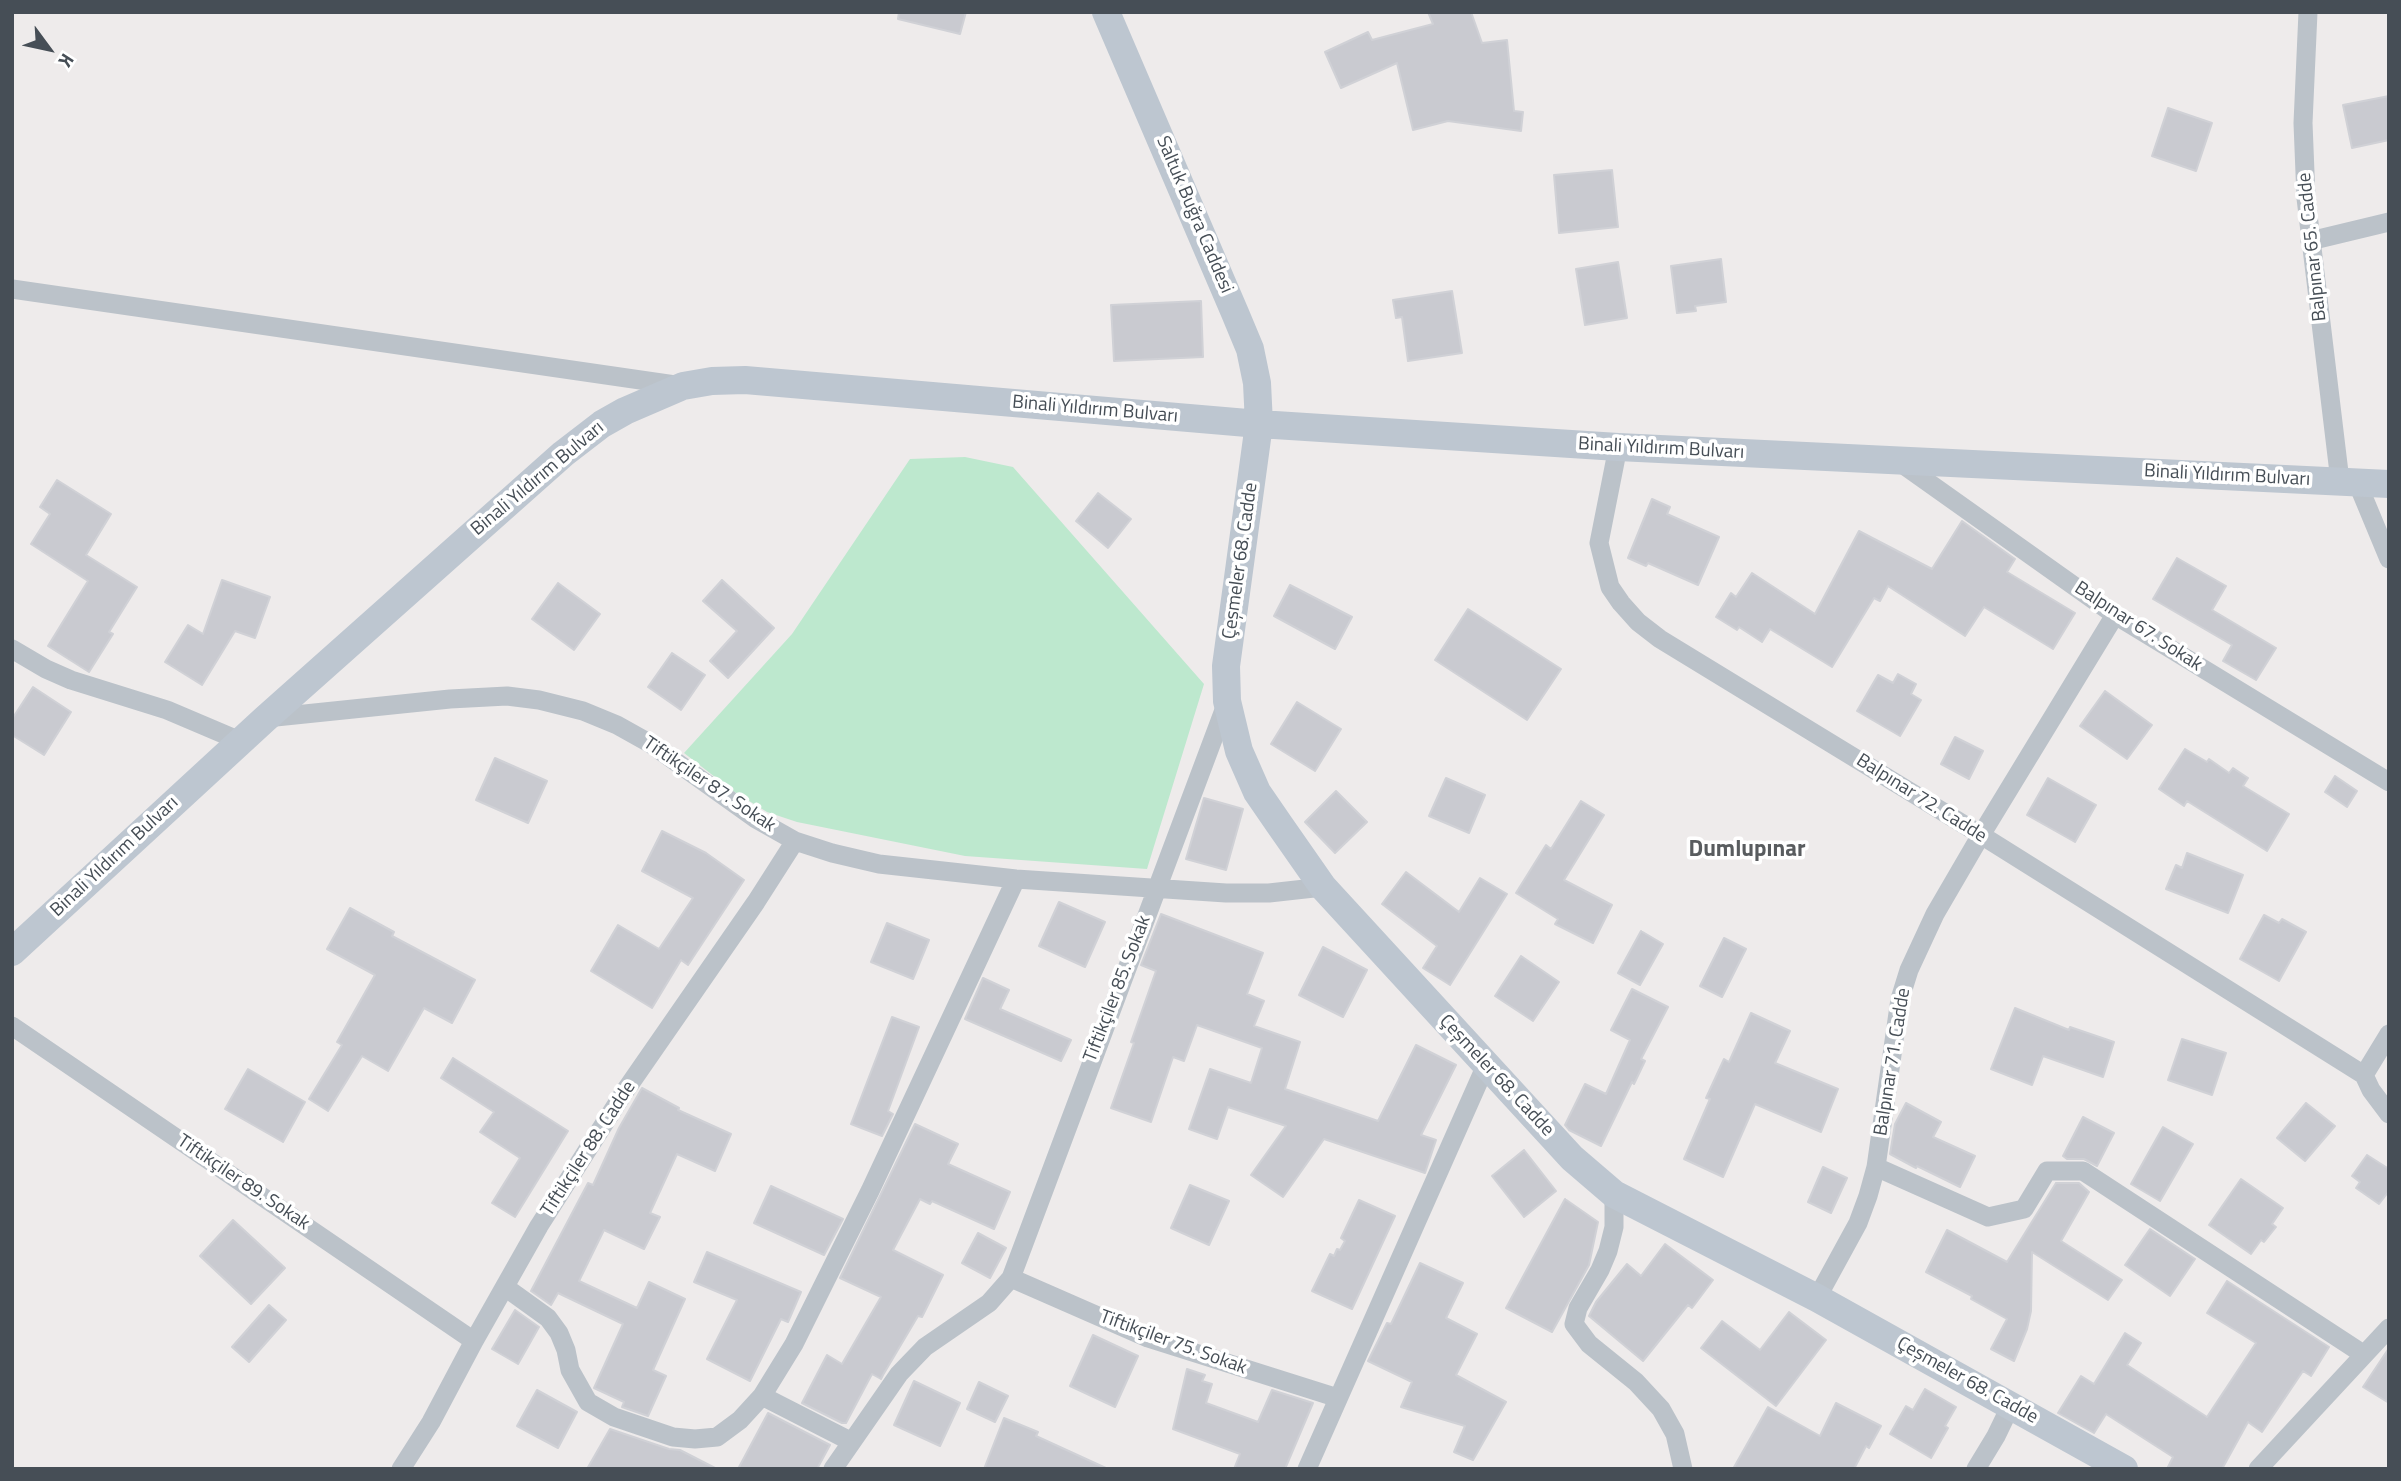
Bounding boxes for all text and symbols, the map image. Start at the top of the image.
north arrow [14,14,84,84]
text: K [52,48,82,73]
street label: Saltuk Buğra Caddesi [1151,133,1237,297]
street label: Balpınar 65. Cadde [2294,172,2332,322]
street label: Binali Yıldırım Bulvarı [1011,391,1179,429]
street label: Binali Yıldırım Bulvarı [467,417,609,541]
street label: Binali Yıldırım Bulvarı [1577,433,1745,465]
street label: Binali Yıldırım Bulvarı [2143,460,2311,492]
street label: Çeşmeler 68. Cadde [1219,481,1263,641]
street label: Balpınar 67. Sokak [2070,577,2206,677]
street label: Tiftikçiler 87. Sokak [638,732,780,838]
street label: Balpınar 72. Cadde [1852,750,1990,848]
street label: Binali Yıldırım Bulvarı [46,792,184,922]
district label: Dumlupınar [1688,836,1806,864]
street label: Tiftikçiler 85. Sokak [1080,913,1156,1065]
street label: Balpınar 71. Cadde [1870,986,1916,1138]
street label: Çeşmeler 68. Cadde [1434,1010,1558,1142]
street label: Tiftikçiler 88. Cadde [537,1077,641,1221]
street label: Tiftikçiler 89. Sokak [172,1130,314,1236]
street label: Tiftikçiler 75. Sokak [1096,1306,1250,1380]
street label: Çeşmeler 68. Cadde [1892,1333,2042,1429]

